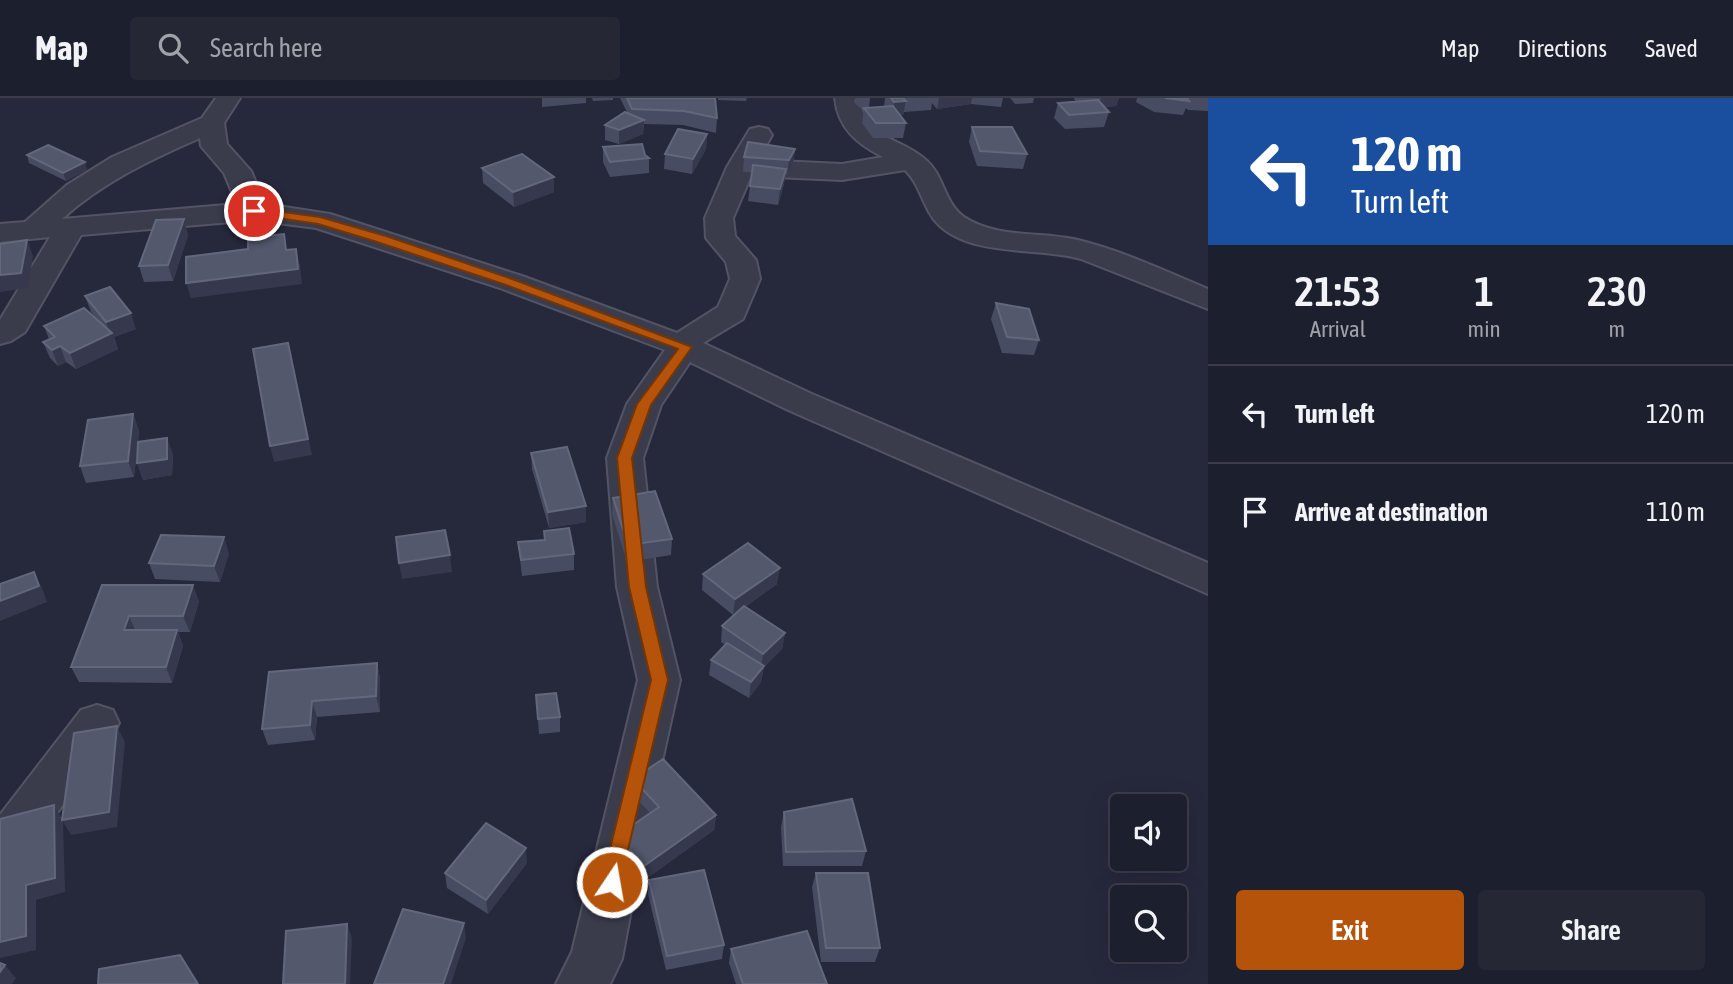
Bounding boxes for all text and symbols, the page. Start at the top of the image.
search box [130,17,620,80]
text: Map [35,29,88,67]
icon: search [154,29,192,67]
text: Search here [210,33,322,63]
text: Map [1441,35,1479,62]
text: Directions [1517,35,1607,62]
text: Saved [1645,35,1698,62]
text: 120 m [1351,125,1462,181]
icon: left [1236,126,1327,217]
pin [224,181,284,241]
text: Turn left [1351,183,1449,220]
icon: arrive [235,192,273,230]
text: 21:53 [1295,267,1381,315]
text: 1 [1474,267,1494,315]
text: 230 [1587,267,1646,315]
text: Arrival [1310,316,1366,342]
text: min [1468,316,1501,342]
text: m [1609,316,1625,342]
icon: left [1236,395,1274,433]
text: Turn left [1295,399,1375,429]
text: 120 m [1646,399,1705,429]
icon: arrive [1236,493,1274,531]
text: Arrive at destination [1295,497,1488,527]
text: 110 m [1646,497,1705,527]
map controls [1110,794,1187,962]
button: sound [1110,794,1187,871]
position arrow [575,845,649,919]
button: search [1110,885,1187,962]
button: Exit [1236,890,1464,970]
button: Share [1478,890,1705,970]

